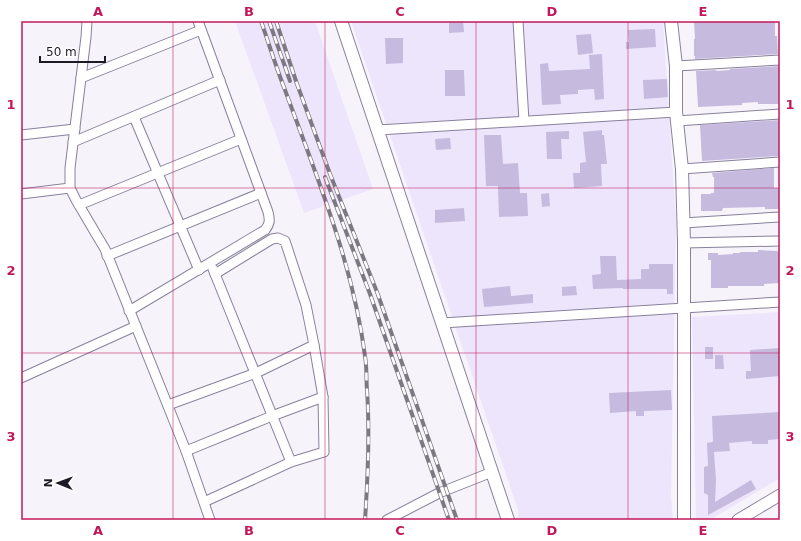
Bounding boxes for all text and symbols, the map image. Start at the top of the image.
text: A [93,4,103,19]
text: B [244,4,254,19]
text: C [395,4,405,19]
text: D [547,4,558,19]
text: E [699,4,707,19]
scale bar [40,38,105,64]
text: 50 m [46,45,77,59]
text: 1 [6,97,16,112]
text: 1 [785,97,795,112]
text: 2 [6,263,16,278]
text: 2 [785,263,795,278]
text: 3 [6,429,16,444]
text: 3 [785,429,795,444]
north arrow [38,463,78,503]
text: N [42,478,55,488]
text: A [93,523,103,538]
text: B [244,523,254,538]
text: C [395,523,405,538]
text: D [547,523,558,538]
text: E [699,523,707,538]

